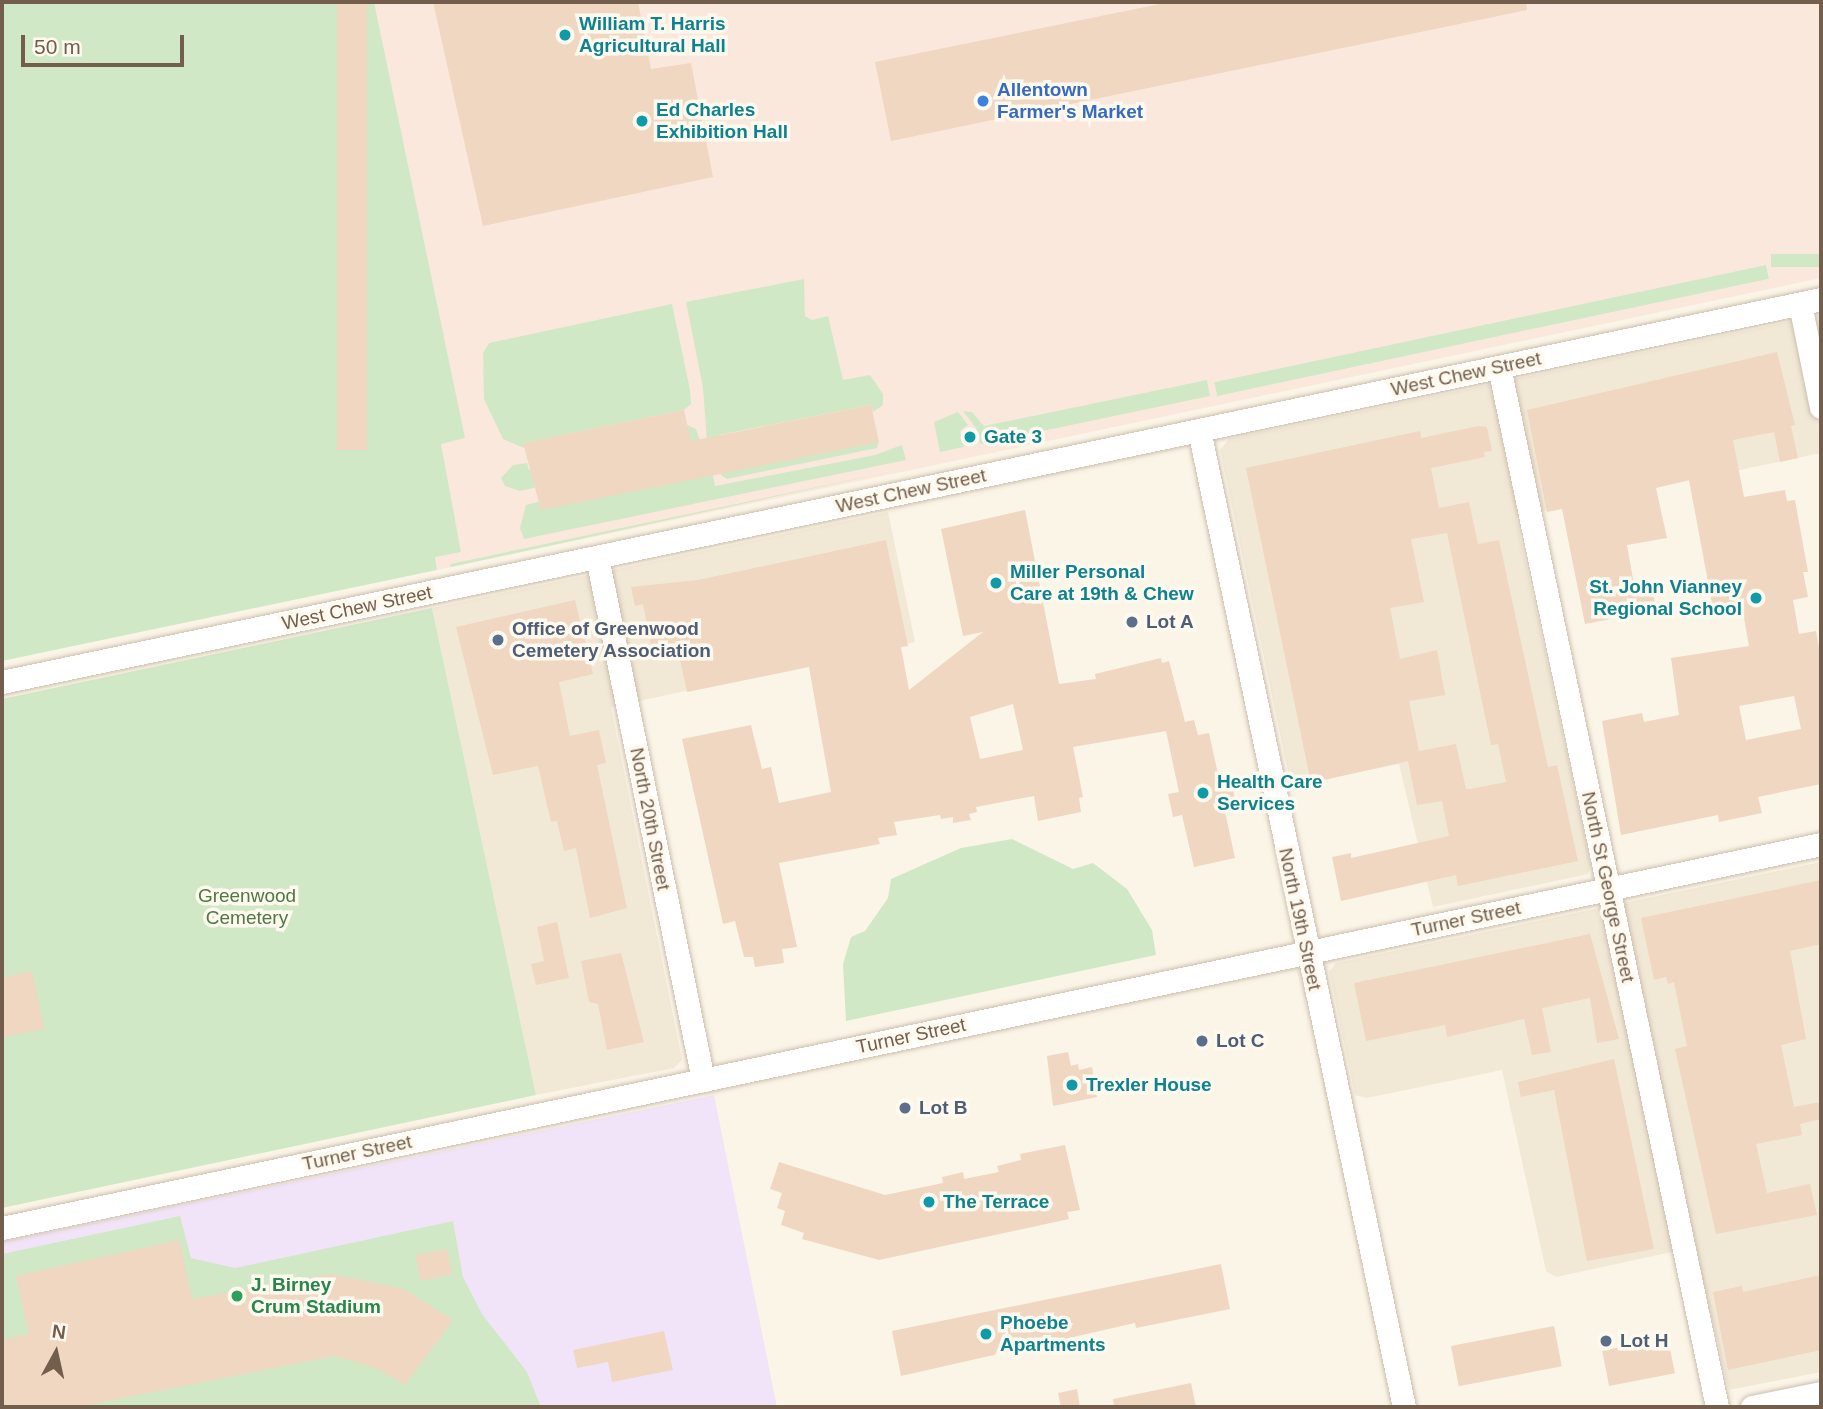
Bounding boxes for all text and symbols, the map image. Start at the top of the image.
place label: William T. Harris Agricultural Hall [579,13,726,57]
scale bar [24,21,187,65]
marker: William T. Harris Agricultural Hall [557,27,573,43]
text: 50 m [34,35,81,58]
place label: Allentown Farmer's Market [997,79,1143,123]
marker: Allentown Farmer's Market [975,93,991,109]
place label: Ed Charles Exhibition Hall [656,99,788,143]
marker: Ed Charles Exhibition Hall [634,113,650,129]
street label: West Chew Street [1389,347,1543,401]
place label: Gate 3 [984,426,1042,448]
marker: Gate 3 [962,429,978,445]
street label: West Chew Street [834,464,988,518]
place label: Miller Personal Care at 19th & Chew [1010,561,1194,605]
marker: Miller Personal Care at 19th & Chew [988,575,1004,591]
place label: St. John Vianney Regional School [1589,576,1742,620]
street label: West Chew Street [280,581,434,635]
marker: St. John Vianney Regional School [1748,590,1764,606]
place label: Lot A [1146,611,1195,633]
marker: Lot A [1124,614,1140,630]
place label: Office of Greenwood Cemetery Association [512,618,712,662]
marker: Office of Greenwood Cemetery Association [490,632,506,648]
street label: North 20th Street [625,746,675,892]
place label: Health Care Services [1217,771,1323,815]
marker: Health Care Services [1195,785,1211,801]
street label: North St George Street [1577,790,1639,984]
street label: North 19th Street [1274,846,1326,992]
park label: Greenwood Cemetery [198,885,296,929]
street label: Turner Street [1409,896,1523,942]
street label: Turner Street [854,1013,968,1059]
place label: Lot C [1216,1030,1265,1052]
marker: Lot C [1194,1033,1210,1049]
place label: Trexler House [1086,1074,1212,1096]
marker: Trexler House [1064,1077,1080,1093]
place label: Lot B [919,1097,968,1119]
marker: Lot B [897,1100,913,1116]
street label: Turner Street [300,1130,414,1176]
place label: The Terrace [943,1191,1049,1213]
marker: The Terrace [921,1194,937,1210]
place label: J. Birney Crum Stadium [251,1274,381,1318]
marker: J. Birney Crum Stadium [229,1288,245,1304]
place label: Phoebe Apartments [1000,1312,1106,1356]
north arrow [21,1318,91,1388]
text: N [51,1320,67,1343]
marker: Phoebe Apartments [978,1326,994,1342]
place label: Lot H [1620,1330,1669,1352]
marker: Lot H [1598,1333,1614,1349]

